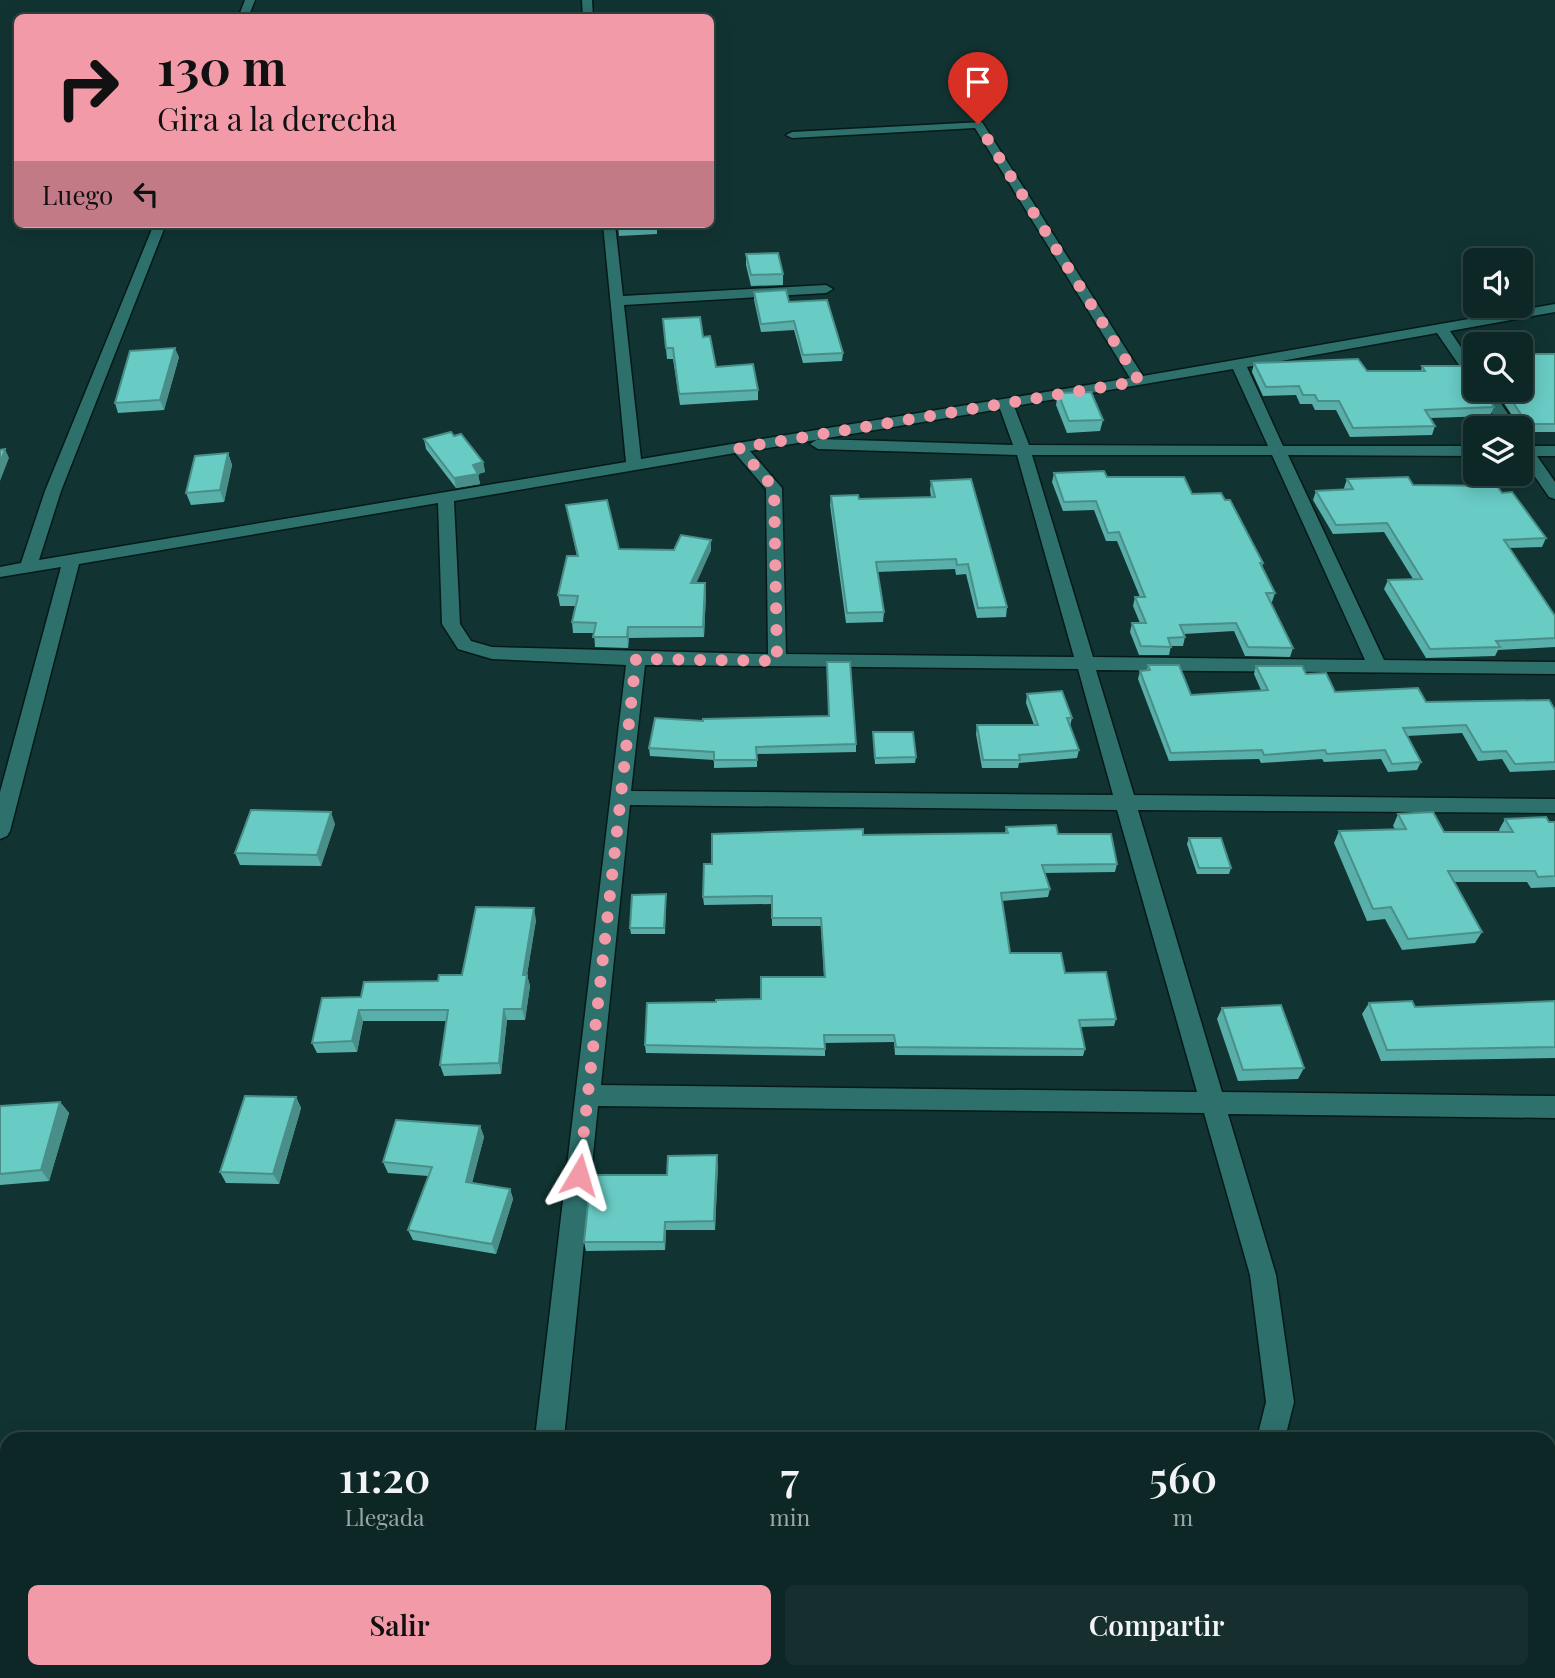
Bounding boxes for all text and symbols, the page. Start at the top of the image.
text: 130 m [157,33,287,98]
icon: right [42,42,133,133]
pin [948,52,1008,124]
icon: arrive [959,63,997,101]
text: Gira a la derecha [157,96,397,139]
icon: left [127,175,165,213]
text: Luego [42,177,113,212]
map controls [1463,248,1533,486]
button: sound [1463,248,1533,318]
button: search [1463,332,1533,402]
button: layers [1463,416,1533,486]
position arrow [542,1138,616,1212]
text: 11:20 [339,1448,430,1504]
text: 7 [780,1448,799,1504]
text: 560 [1149,1448,1217,1504]
text: Llegada [345,1501,424,1532]
text: min [769,1501,810,1532]
text: m [1173,1501,1193,1532]
button: Salir [28,1585,771,1665]
button: Compartir [785,1585,1528,1665]

